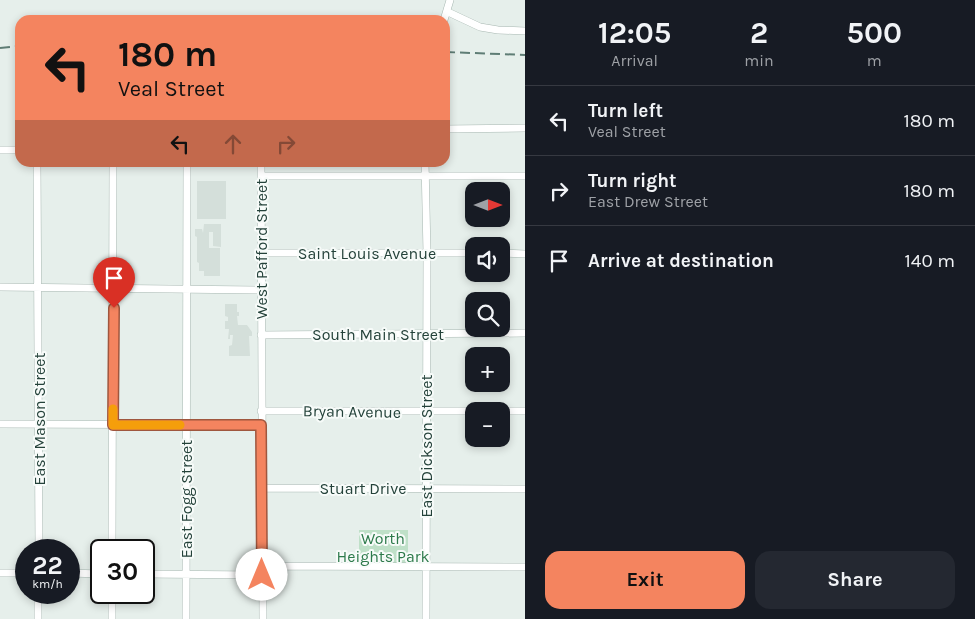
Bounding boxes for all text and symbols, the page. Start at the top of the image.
text: 12:05 [598,15,671,51]
text: 2 [750,15,768,51]
text: 500 [847,15,902,51]
text: 180 m [118,34,217,75]
icon: left [35,35,100,100]
text: Arrival [611,51,658,70]
text: min [744,51,774,70]
text: m [867,51,882,70]
text: Veal Street [118,76,225,102]
text: Turn left [588,100,663,122]
icon: left [545,107,573,135]
text: 180 m [903,110,955,132]
text: Veal Street [588,122,666,141]
icon: left [166,130,194,158]
icon: ahead [219,130,247,158]
icon: right [272,130,300,158]
text: Turn right [588,170,677,192]
icon: right [545,177,573,205]
street label: West Pafford Street [252,179,271,319]
text: 180 m [903,180,955,202]
north arrow [465,182,510,228]
map controls [465,182,510,447]
text: East Drew Street [588,192,708,211]
button: sound [465,237,510,282]
street label: Saint Louis Avenue [298,244,436,263]
icon: arrive [545,247,573,275]
text: Arrive at destination [588,250,774,272]
text: 140 m [905,250,955,272]
pin [93,257,135,308]
icon: arrive [100,264,128,292]
button: search [465,292,510,337]
street label: South Main Street [312,325,444,344]
button: + [465,347,510,392]
street label: East Mason Street [30,353,49,485]
street label: East Dickson Street [417,374,436,518]
street label: Bryan Avenue [303,401,401,422]
button: − [465,402,510,447]
street label: East Fogg Street [177,440,196,558]
street label: Stuart Drive [319,479,407,498]
park label: Worth Heights Park [336,529,430,566]
speed limit sign: 30 [90,539,155,604]
position arrow [235,548,287,600]
text: 22 [32,551,63,580]
button: Exit [545,551,745,609]
button: Share [755,551,955,609]
text: km/h [32,577,63,591]

